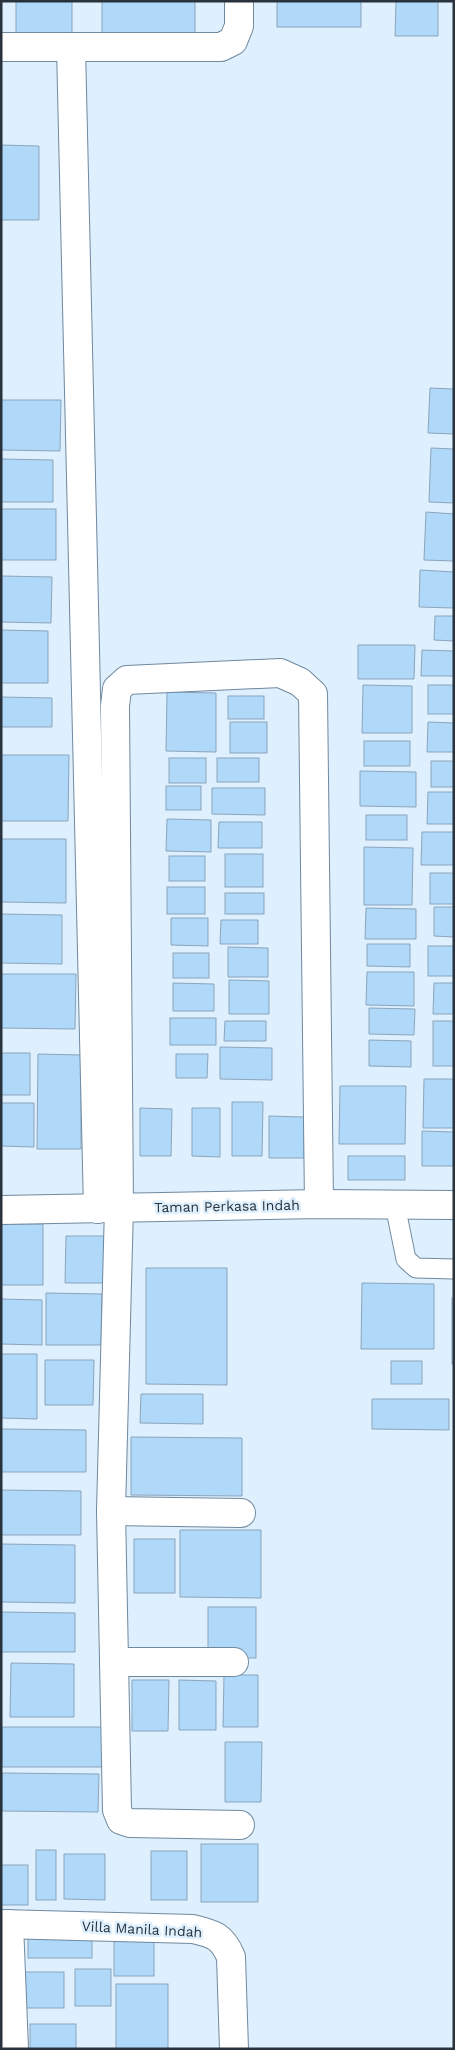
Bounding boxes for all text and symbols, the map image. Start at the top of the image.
street label: Taman Perkasa Indah [154,1197,300,1215]
street label: Villa Manila Indah [81,1918,203,1940]

